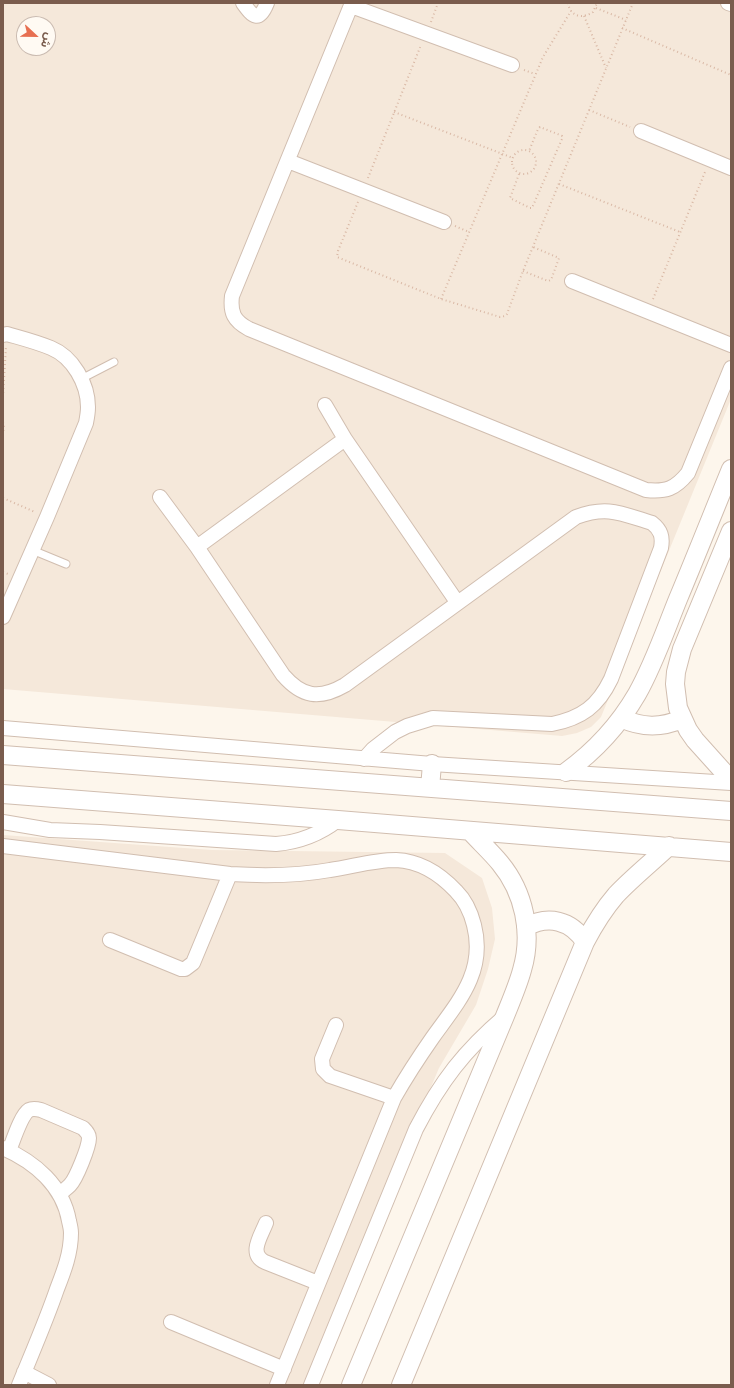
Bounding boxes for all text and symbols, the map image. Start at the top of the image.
north arrow [16,16,56,56]
text: ش [38,31,56,50]

